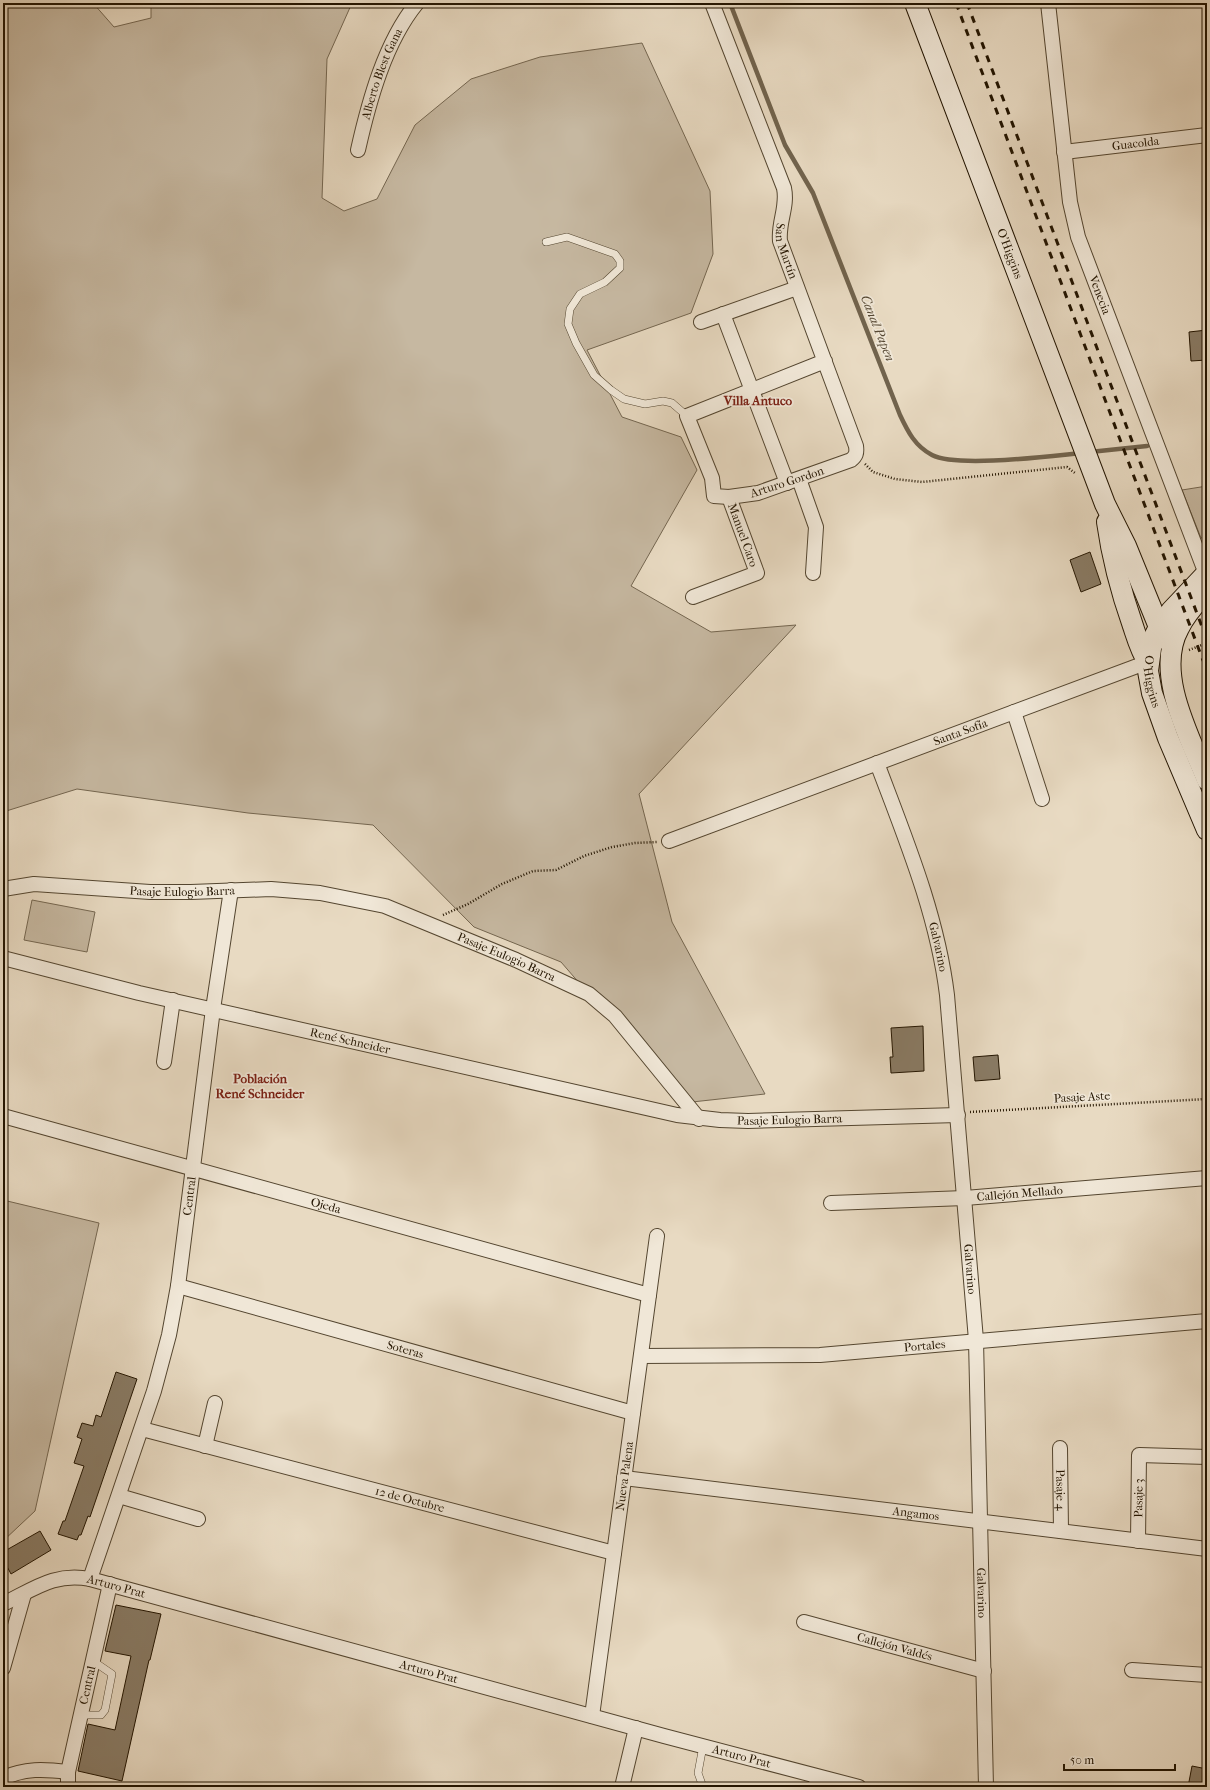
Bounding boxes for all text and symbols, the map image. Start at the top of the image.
street label: Alberto Blest Gana [358,25,406,122]
street label: Guacolda [1111,134,1160,153]
street label: San Martín [773,222,800,281]
street label: O'Higgins [994,226,1026,281]
street label: Venecia [1086,273,1114,317]
water label: Canal Papen [858,293,898,363]
district label: Villa Antuco [723,393,793,408]
street label: Arturo Gordon [747,463,826,501]
street label: Manuel Caro [725,501,761,569]
street label: O'Higgins [1140,654,1164,710]
street label: Santa Sofía [931,716,990,749]
street label: Pasaje Eulogio Barra [129,883,236,899]
street label: Galvarino [926,921,950,973]
street label: Pasaje Eulogio Barra [455,930,558,985]
street label: René Schneider [309,1025,393,1057]
district label: Población René Schneider [216,1071,305,1101]
street label: Pasaje Aste [1053,1089,1111,1105]
street label: Pasaje Eulogio Barra [737,1111,843,1128]
street label: Central [180,1175,199,1216]
street label: Callejón Mellado [976,1183,1063,1204]
street label: Ojeda [309,1195,343,1216]
street label: Galvarino [961,1243,979,1295]
street label: Portales [903,1337,946,1355]
street label: Soteras [385,1338,426,1361]
street label: Nueva Palena [613,1440,636,1512]
street label: Pasaje 4 [1053,1469,1068,1512]
street label: Pasaje 3 [1131,1478,1146,1518]
street label: 12 de Octubre [374,1484,446,1515]
street label: Angamos [891,1504,941,1523]
street label: Galvarino [974,1567,989,1618]
street label: Arturo Prat [85,1571,148,1601]
street label: Callejón Valdés [855,1630,934,1664]
street label: Arturo Prat [397,1657,460,1687]
street label: Central [76,1664,99,1706]
street label: Arturo Prat [710,1742,773,1771]
scale bar [1064,1746,1175,1772]
text: 50 m [1070,1753,1094,1767]

